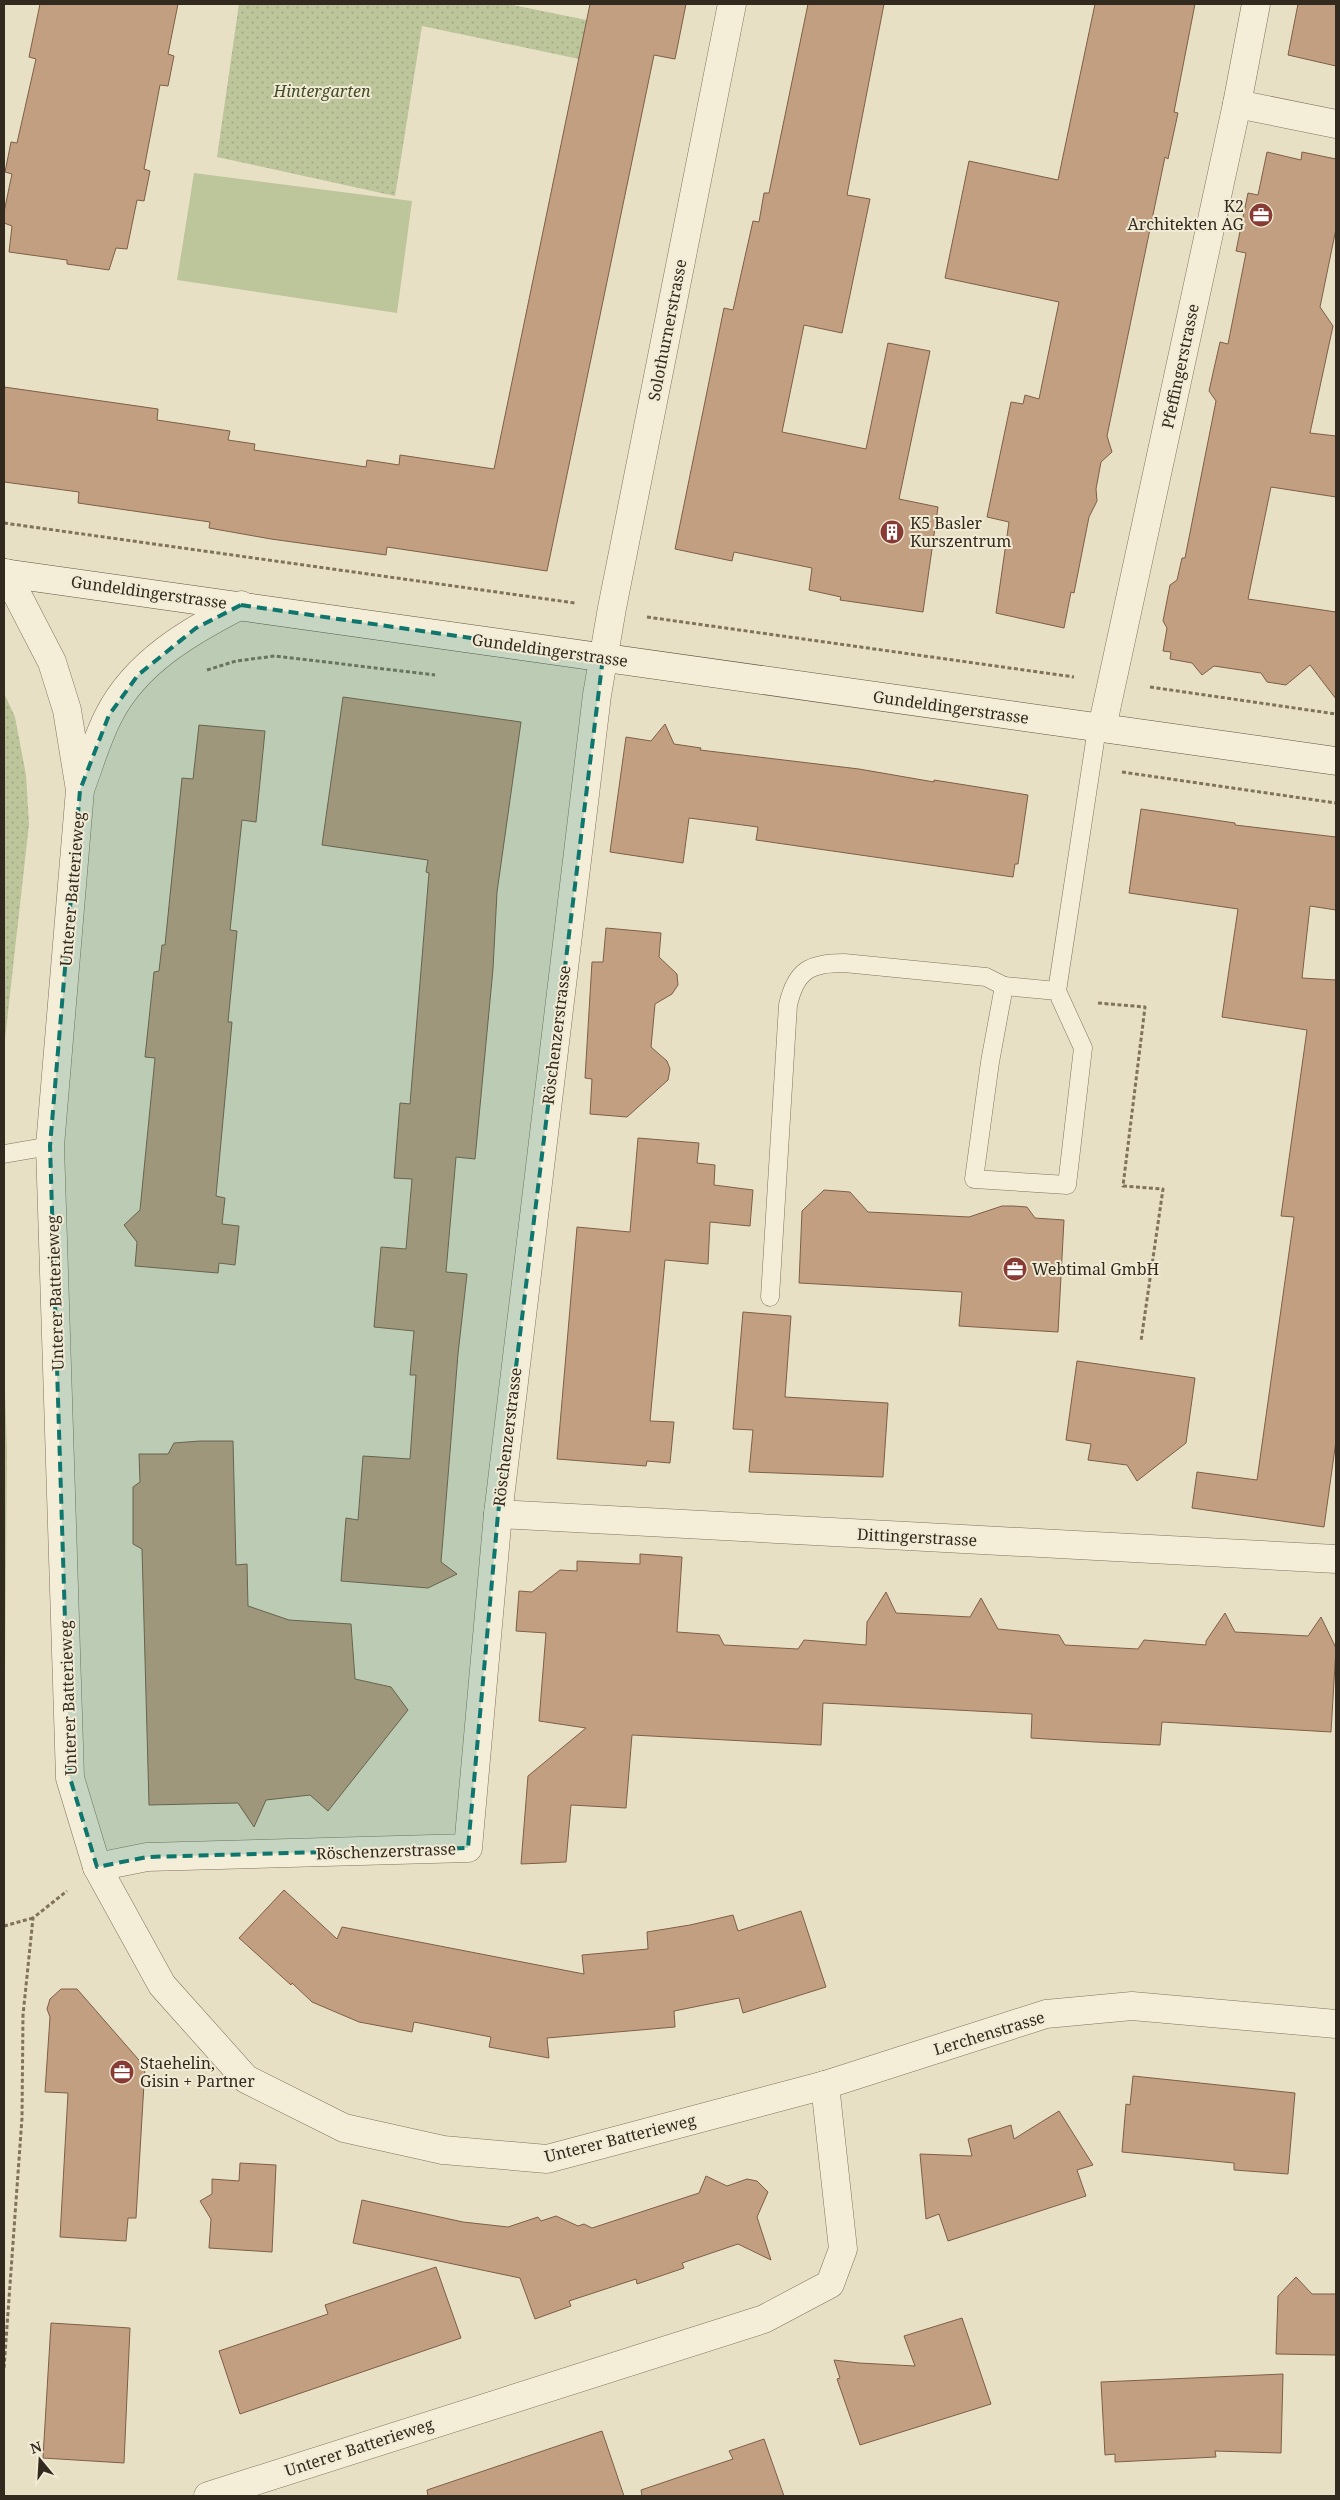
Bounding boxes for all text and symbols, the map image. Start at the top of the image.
park label: Hintergarten [272,80,371,102]
place label: K2 Architekten AG [1127,195,1245,235]
office icon: K2 Architekten AG [1248,202,1274,228]
street label: Solothurnerstrasse [642,257,692,403]
street label: Pfeffingerstrasse [1156,301,1204,431]
place label: K5 Basler Kurszentrum [910,512,1011,552]
building icon: K5 Basler Kurszentrum [879,519,905,545]
street label: Gundeldingerstrasse [70,570,228,614]
street label: Gundeldingerstrasse [471,628,629,672]
street label: Gundeldingerstrasse [872,685,1030,729]
street label: Unterer Batterieweg [54,810,90,967]
street label: Röschenzerstrasse [537,964,575,1106]
street label: Unterer Batterieweg [41,1215,69,1371]
office icon: Webtimal GmbH [1002,1256,1028,1282]
place label: Webtimal GmbH [1032,1258,1160,1280]
street label: Röschenzerstrasse [488,1366,526,1508]
street label: Dittingerstrasse [856,1523,978,1551]
street label: Unterer Batterieweg [54,1620,82,1776]
street label: Röschenzerstrasse [316,1838,456,1864]
street label: Lerchenstrasse [931,2006,1047,2060]
place label: Staehelin, Gisin + Partner [140,2052,255,2092]
office icon: Staehelin, Gisin + Partner [109,2059,135,2085]
street label: Unterer Batterieweg [542,2108,698,2167]
street label: Unterer Batterieweg [282,2412,437,2481]
north arrow [15,2435,65,2485]
text: N [28,2436,44,2458]

